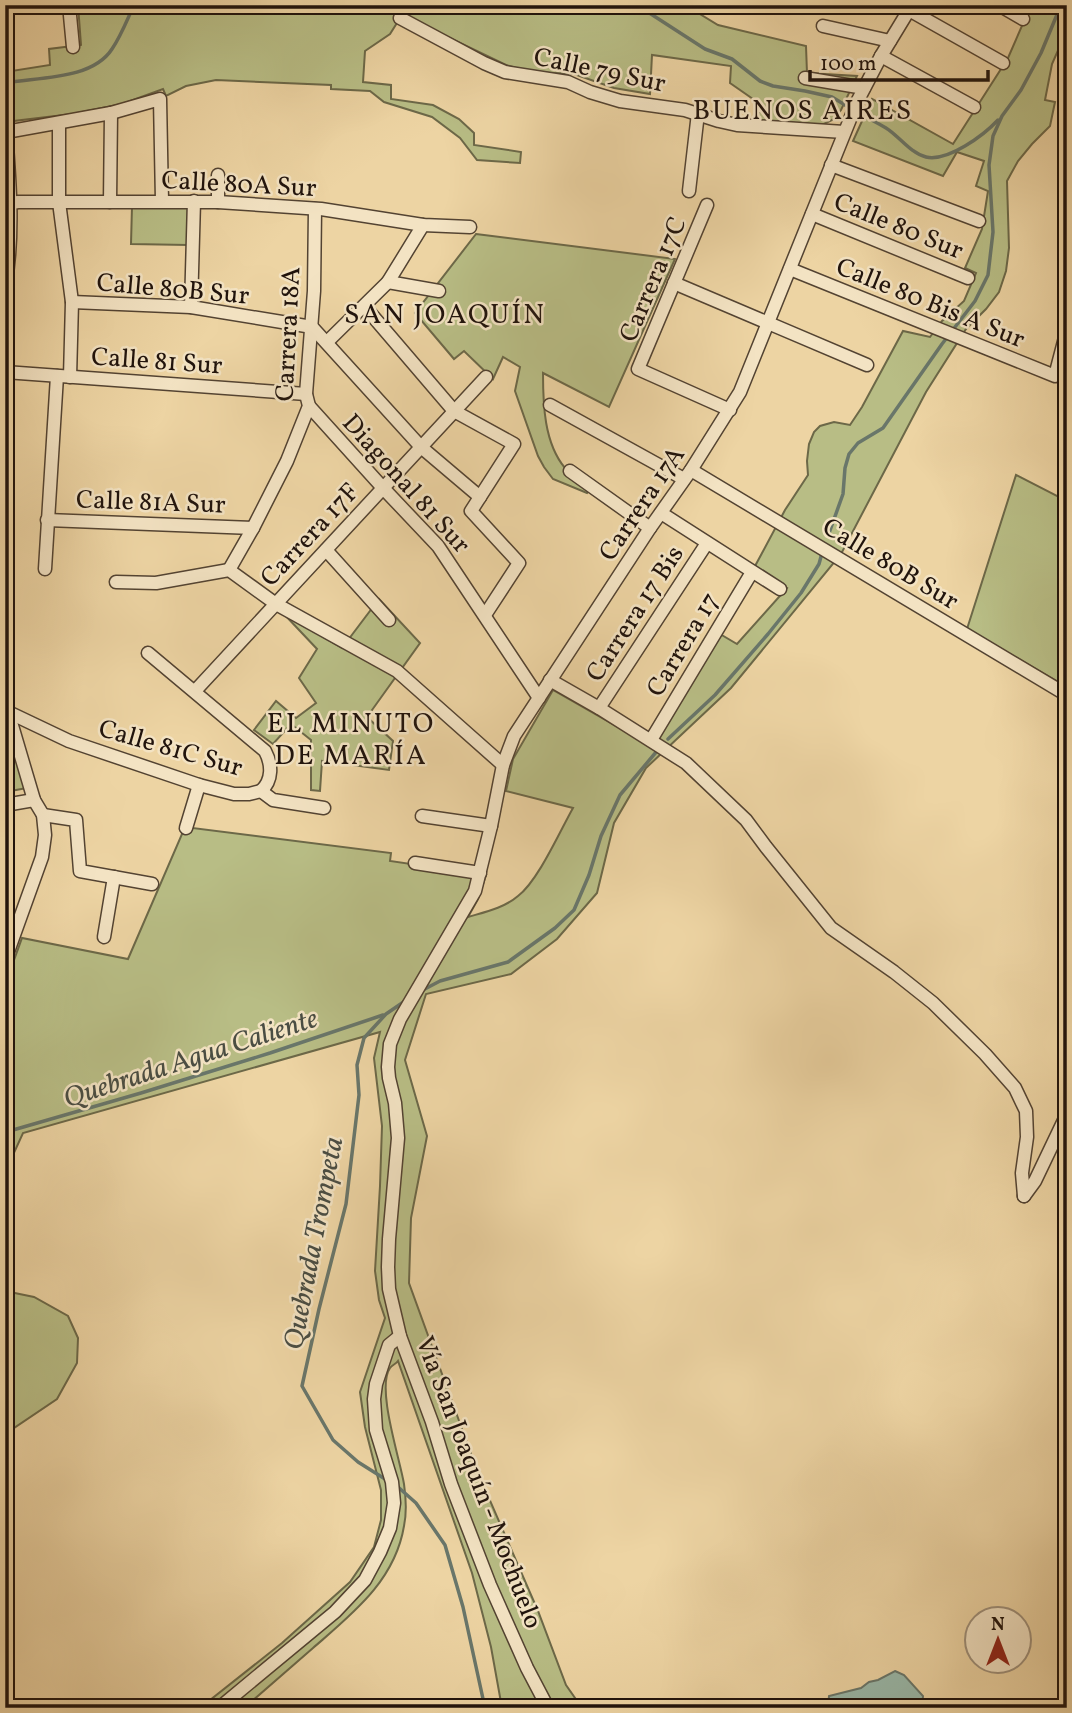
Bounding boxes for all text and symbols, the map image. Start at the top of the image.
scale bar [810,38,988,82]
street label: Calle 79 Sur [530,39,669,103]
text: 100 m [820,50,877,79]
district label: BUENOS AIRES [693,92,913,131]
street label: Calle 80A Sur [160,163,317,207]
street label: Calle 80 Sur [828,185,969,269]
street label: Carrera 17C [611,212,696,348]
street label: Calle 80 Bis A Sur [830,250,1030,358]
street label: Calle 80B Sur [95,265,251,315]
street label: Carrera 18A [267,266,310,402]
district label: SAN JOAQUÍN [344,296,546,335]
street label: Calle 81 Sur [90,339,224,385]
street label: Diagonal 81 Sur [333,407,478,562]
street label: Carrera 17A [591,440,694,569]
street label: Carrera 17F [253,475,368,595]
street label: Calle 81A Sur [75,482,226,524]
street label: Calle 80B Sur [815,510,965,620]
street label: Carrera 17 Bis [578,539,690,687]
street label: Carrera 17 [639,586,725,702]
district label: EL MINUTO DE MARÍA [267,705,435,776]
street label: Calle 81C Sur [94,711,247,787]
water label: Quebrada Agua Caliente [59,1000,323,1119]
water label: Quebrada Trompeta [275,1134,354,1353]
street label: Vía San Joaquín - Mochuelo [406,1331,551,1634]
north arrow [964,1604,1034,1674]
text: N [991,1612,1005,1638]

